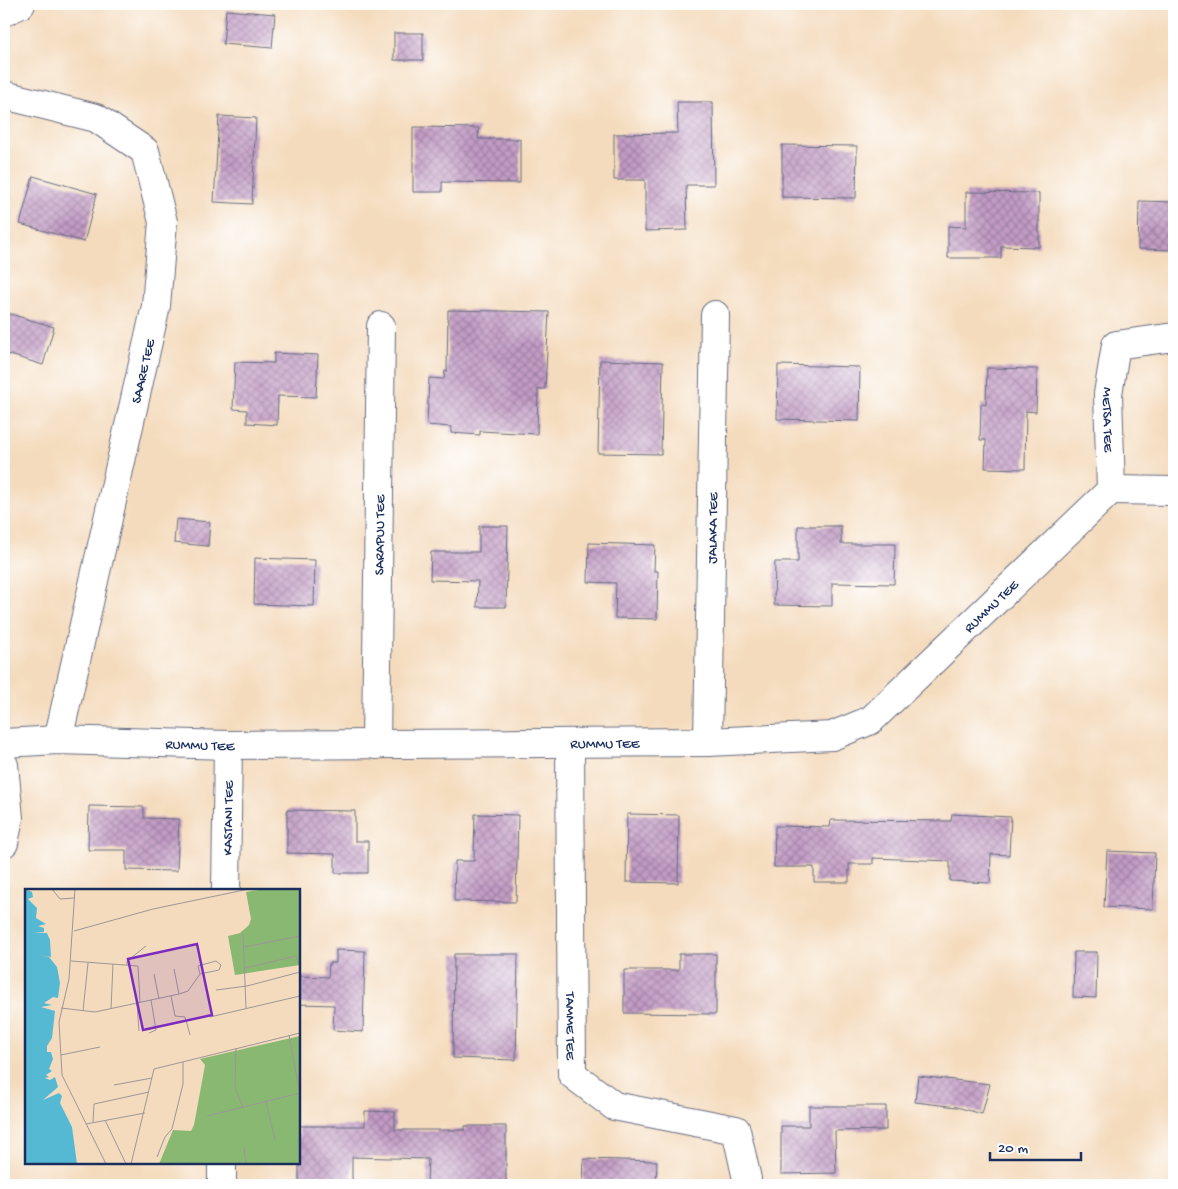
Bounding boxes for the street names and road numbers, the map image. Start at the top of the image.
street label: SAARE TEE [129,337,160,405]
street label: METSA TEE [1097,386,1116,454]
street label: JALAKA TEE [705,491,723,564]
street label: SARAPUU TEE [372,493,390,575]
street label: RUMMU TEE [961,576,1024,637]
street label: RUMMU TEE [570,736,641,754]
street label: RUMMU TEE [165,737,236,756]
street label: KASTANI TEE [220,779,239,856]
street label: TAMME TEE [560,991,578,1061]

